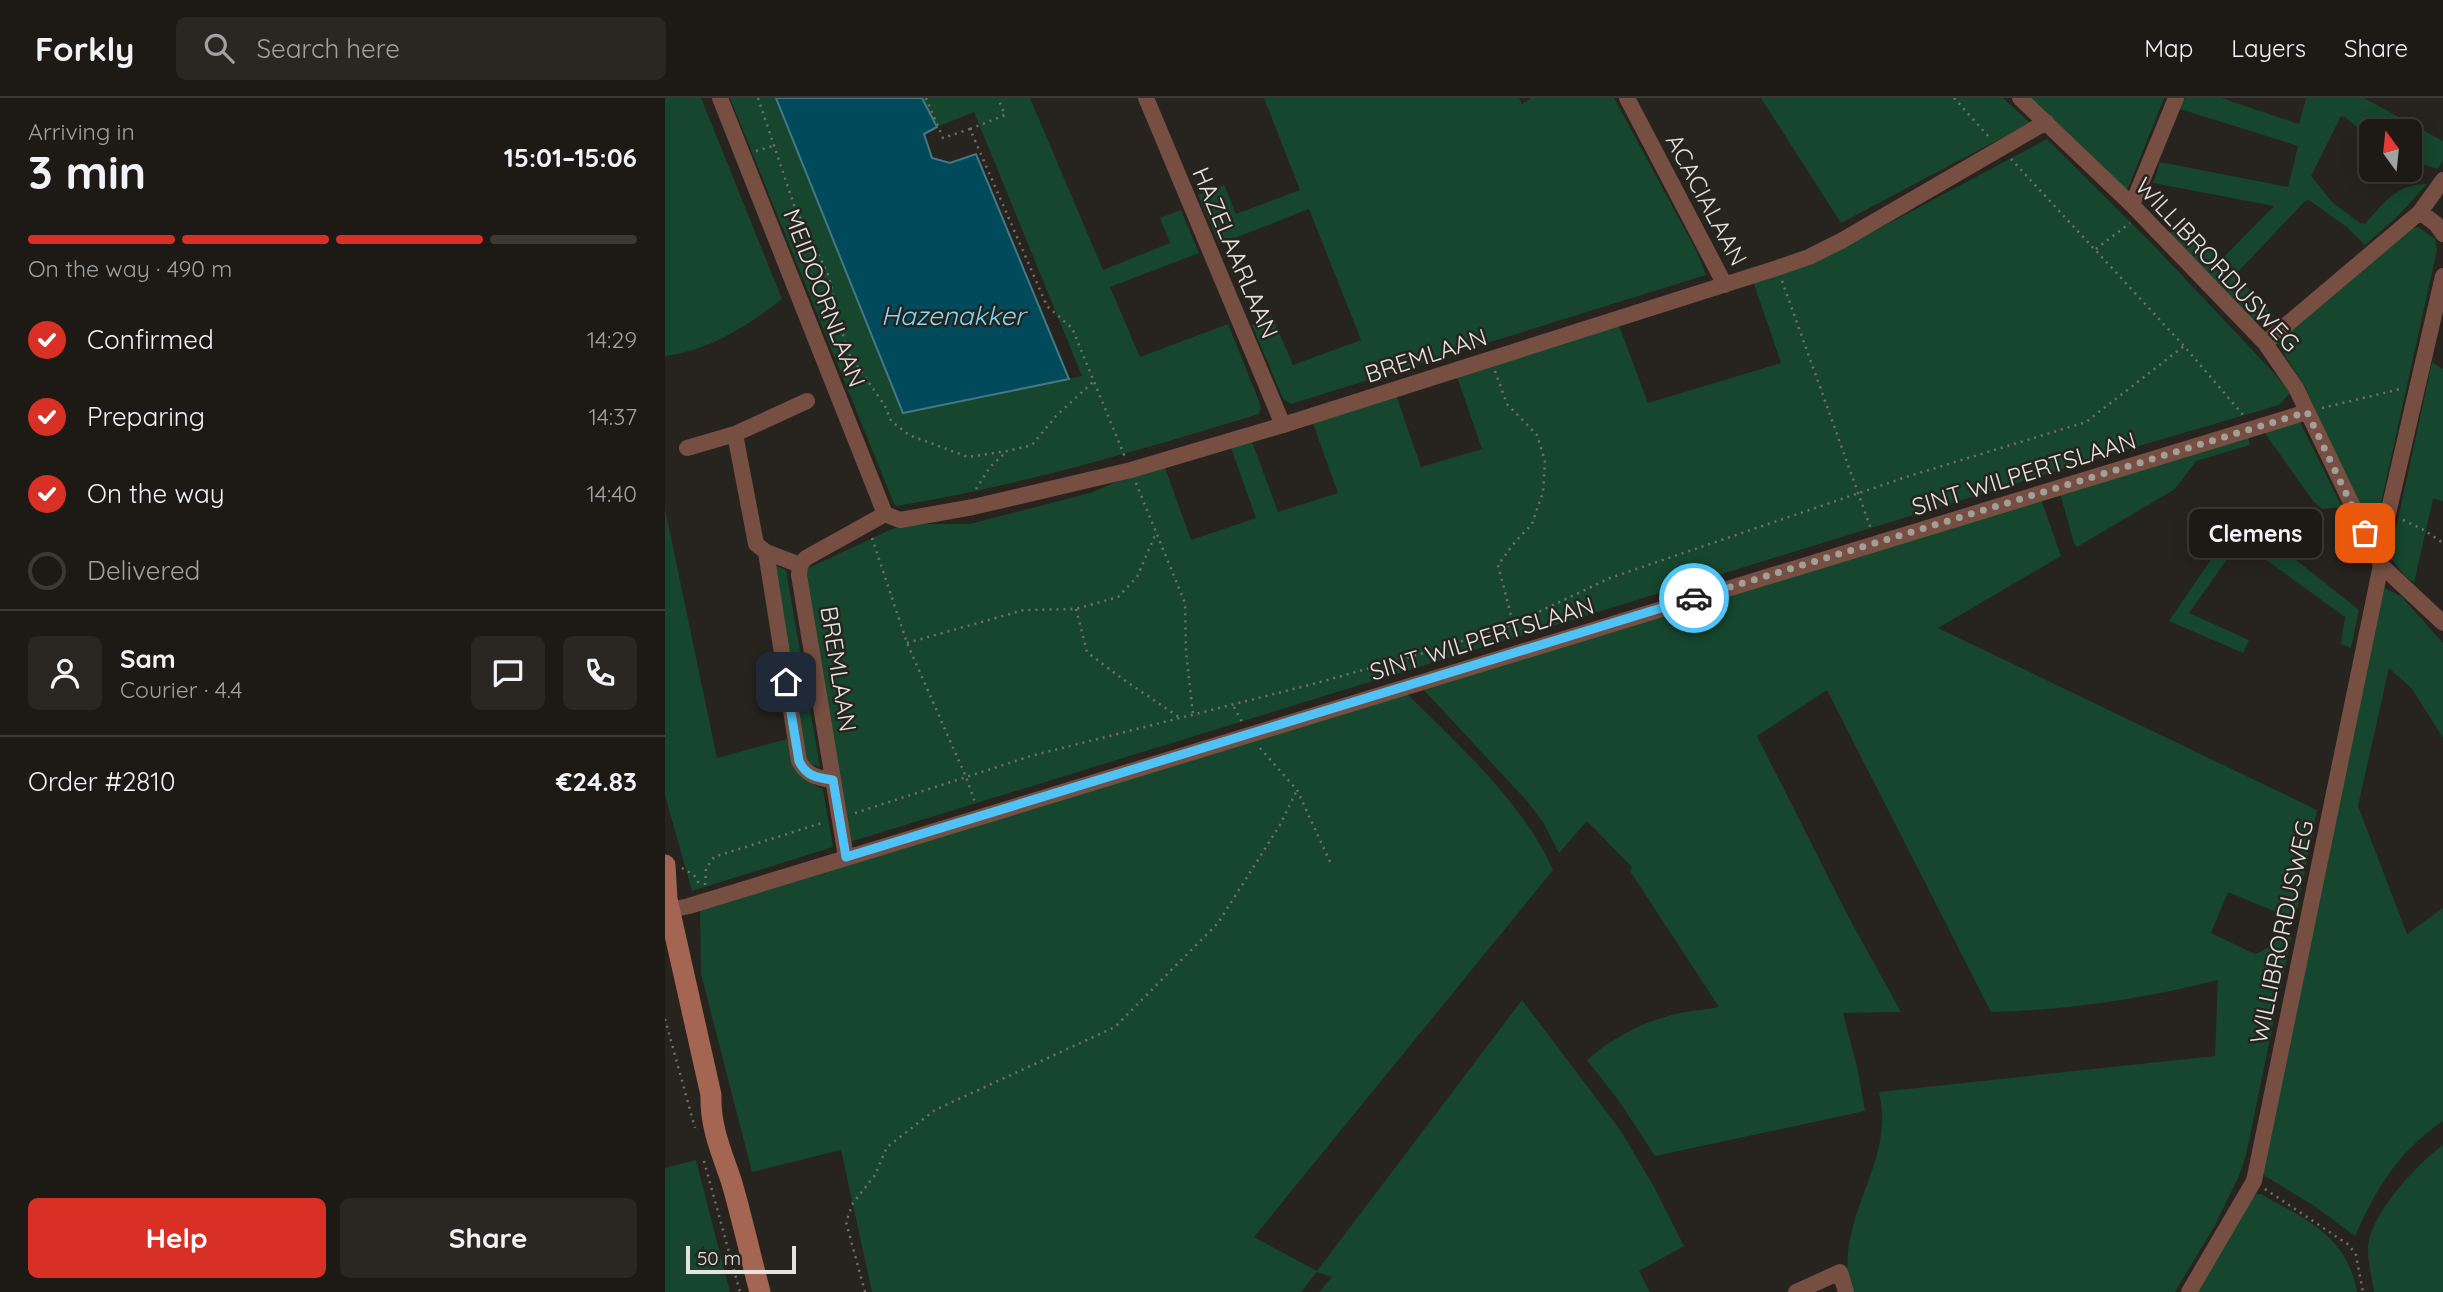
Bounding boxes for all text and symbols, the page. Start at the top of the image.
search box [176,17,666,80]
text: Forkly [35,28,134,69]
icon: search [200,29,238,67]
text: Search here [256,32,400,65]
text: Map [2144,33,2193,63]
text: Layers [2231,33,2306,63]
text: Share [2344,33,2408,63]
text: Arriving in [28,117,135,146]
north arrow [2359,119,2422,182]
map controls [2359,119,2422,182]
street label: ACACIALAAN [1660,128,1754,271]
text: 15:01–15:06 [504,141,637,174]
text: 3 min [28,143,146,201]
street label: HAZELAARLAAN [1186,162,1286,343]
street label: WILLIBRORDUSWEG [2129,171,2306,358]
street label: MEIDOORNLAAN [777,204,873,391]
text: On the way · 490 m [28,254,232,283]
water label: Hazenakker [881,299,1028,332]
icon: check [28,321,66,359]
street label: BREMLAAN [1361,321,1490,389]
text: Confirmed [87,323,214,356]
text: 14:29 [587,325,637,354]
icon: check [28,398,66,436]
text: Preparing [87,400,205,433]
text: 14:37 [589,402,637,431]
street label: SINT WILPERTSLAAN [1908,425,2139,521]
icon: check [28,475,66,513]
text: On the way [87,477,225,510]
text: 14:40 [587,479,637,508]
pin [2335,503,2395,563]
callout: Clemens [2190,508,2323,558]
icon: bag [2346,514,2384,552]
text: Clemens [2209,519,2302,548]
text: Delivered [87,554,200,587]
courier [1659,563,1729,633]
icon: car [1675,579,1713,617]
street label: SINT WILPERTSLAAN [1366,590,1597,686]
street label: BREMLAAN [814,604,864,734]
button: person [28,636,102,710]
button: chat [471,636,545,710]
button: phone [563,636,637,710]
text: Sam [120,642,176,675]
pin [756,652,816,712]
icon: home [767,663,805,701]
text: Courier · 4.4 [120,675,242,704]
text: Order #2810 [28,765,175,798]
text: €24.83 [556,765,637,798]
street label: WILLIBRORDUSWEG [2243,817,2319,1046]
button: Help [28,1198,326,1278]
button: Share [340,1198,637,1278]
scale bar [686,1243,796,1275]
text: 50 m [697,1246,741,1270]

